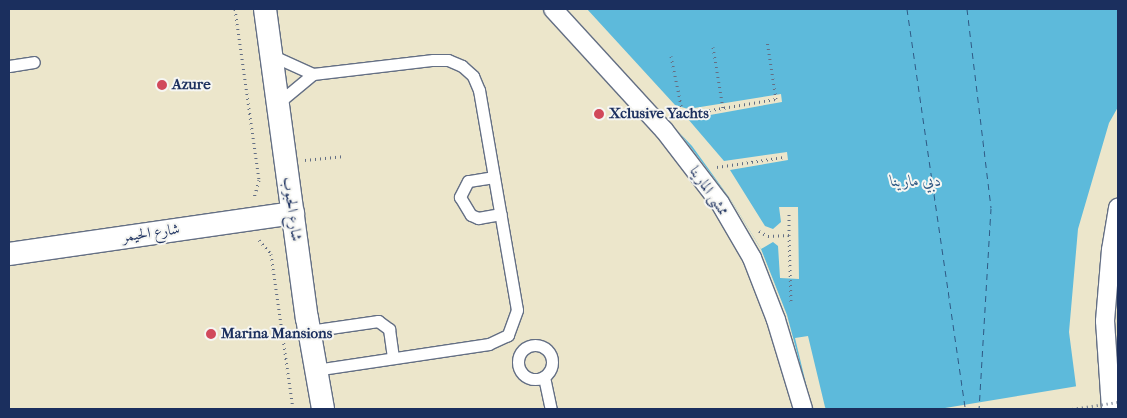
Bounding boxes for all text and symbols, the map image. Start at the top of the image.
place label: Azure [172,76,211,94]
marker: Azure [156,79,168,91]
place label: Xclusive Yachts [609,105,709,123]
marker: Xclusive Yachts [593,108,605,120]
street label: ممشى المارينا [685,163,733,219]
water label: دبي مارينا [890,171,942,191]
street label: شارع الحبوب [279,176,305,242]
street label: شارع الحيمر [121,220,181,246]
place label: Marina Mansions [221,325,332,343]
marker: Marina Mansions [205,328,217,340]

